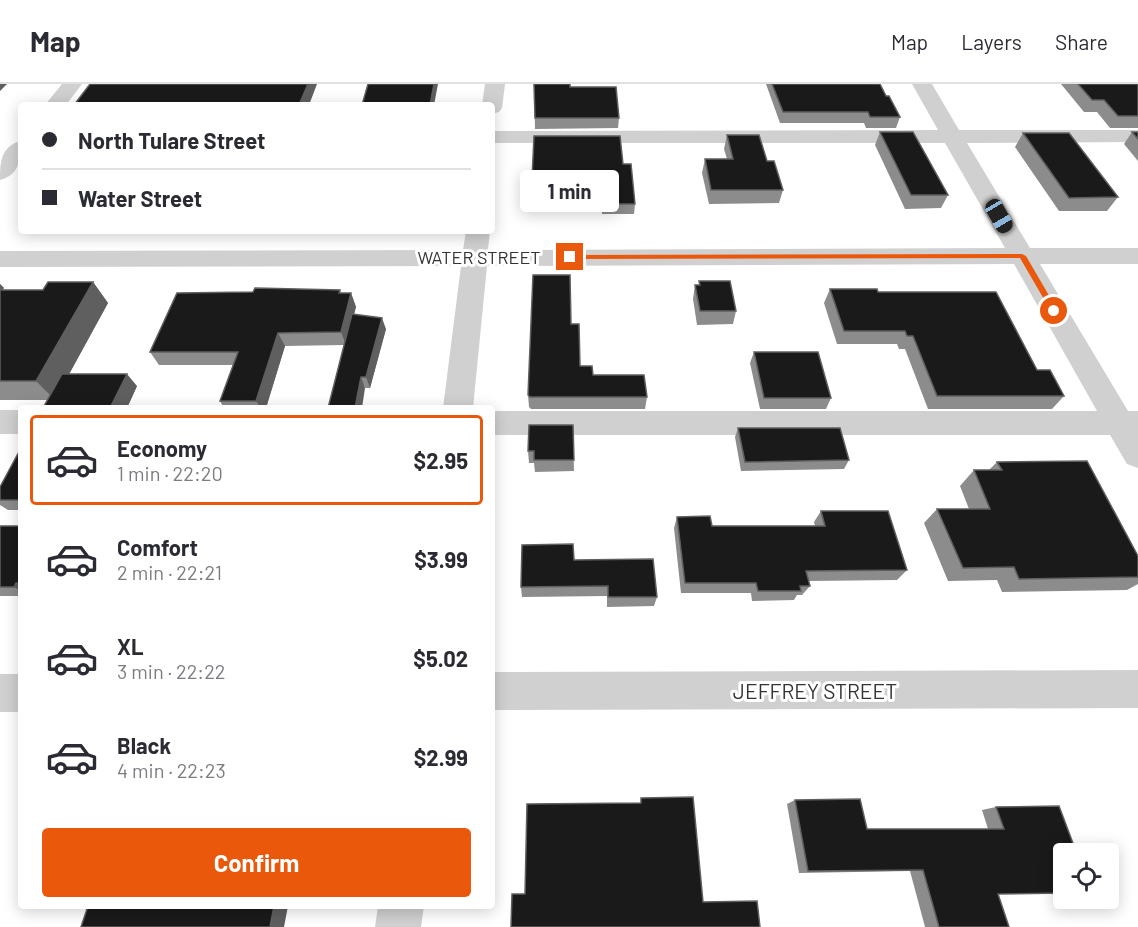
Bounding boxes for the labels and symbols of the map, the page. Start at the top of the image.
callout: 1 min [520,170,620,212]
car [982,196,1016,236]
route end [556,243,583,270]
street label: WATER STREET [417,246,541,268]
route start [1040,297,1067,324]
street label: JEFFREY STREET [733,678,897,703]

